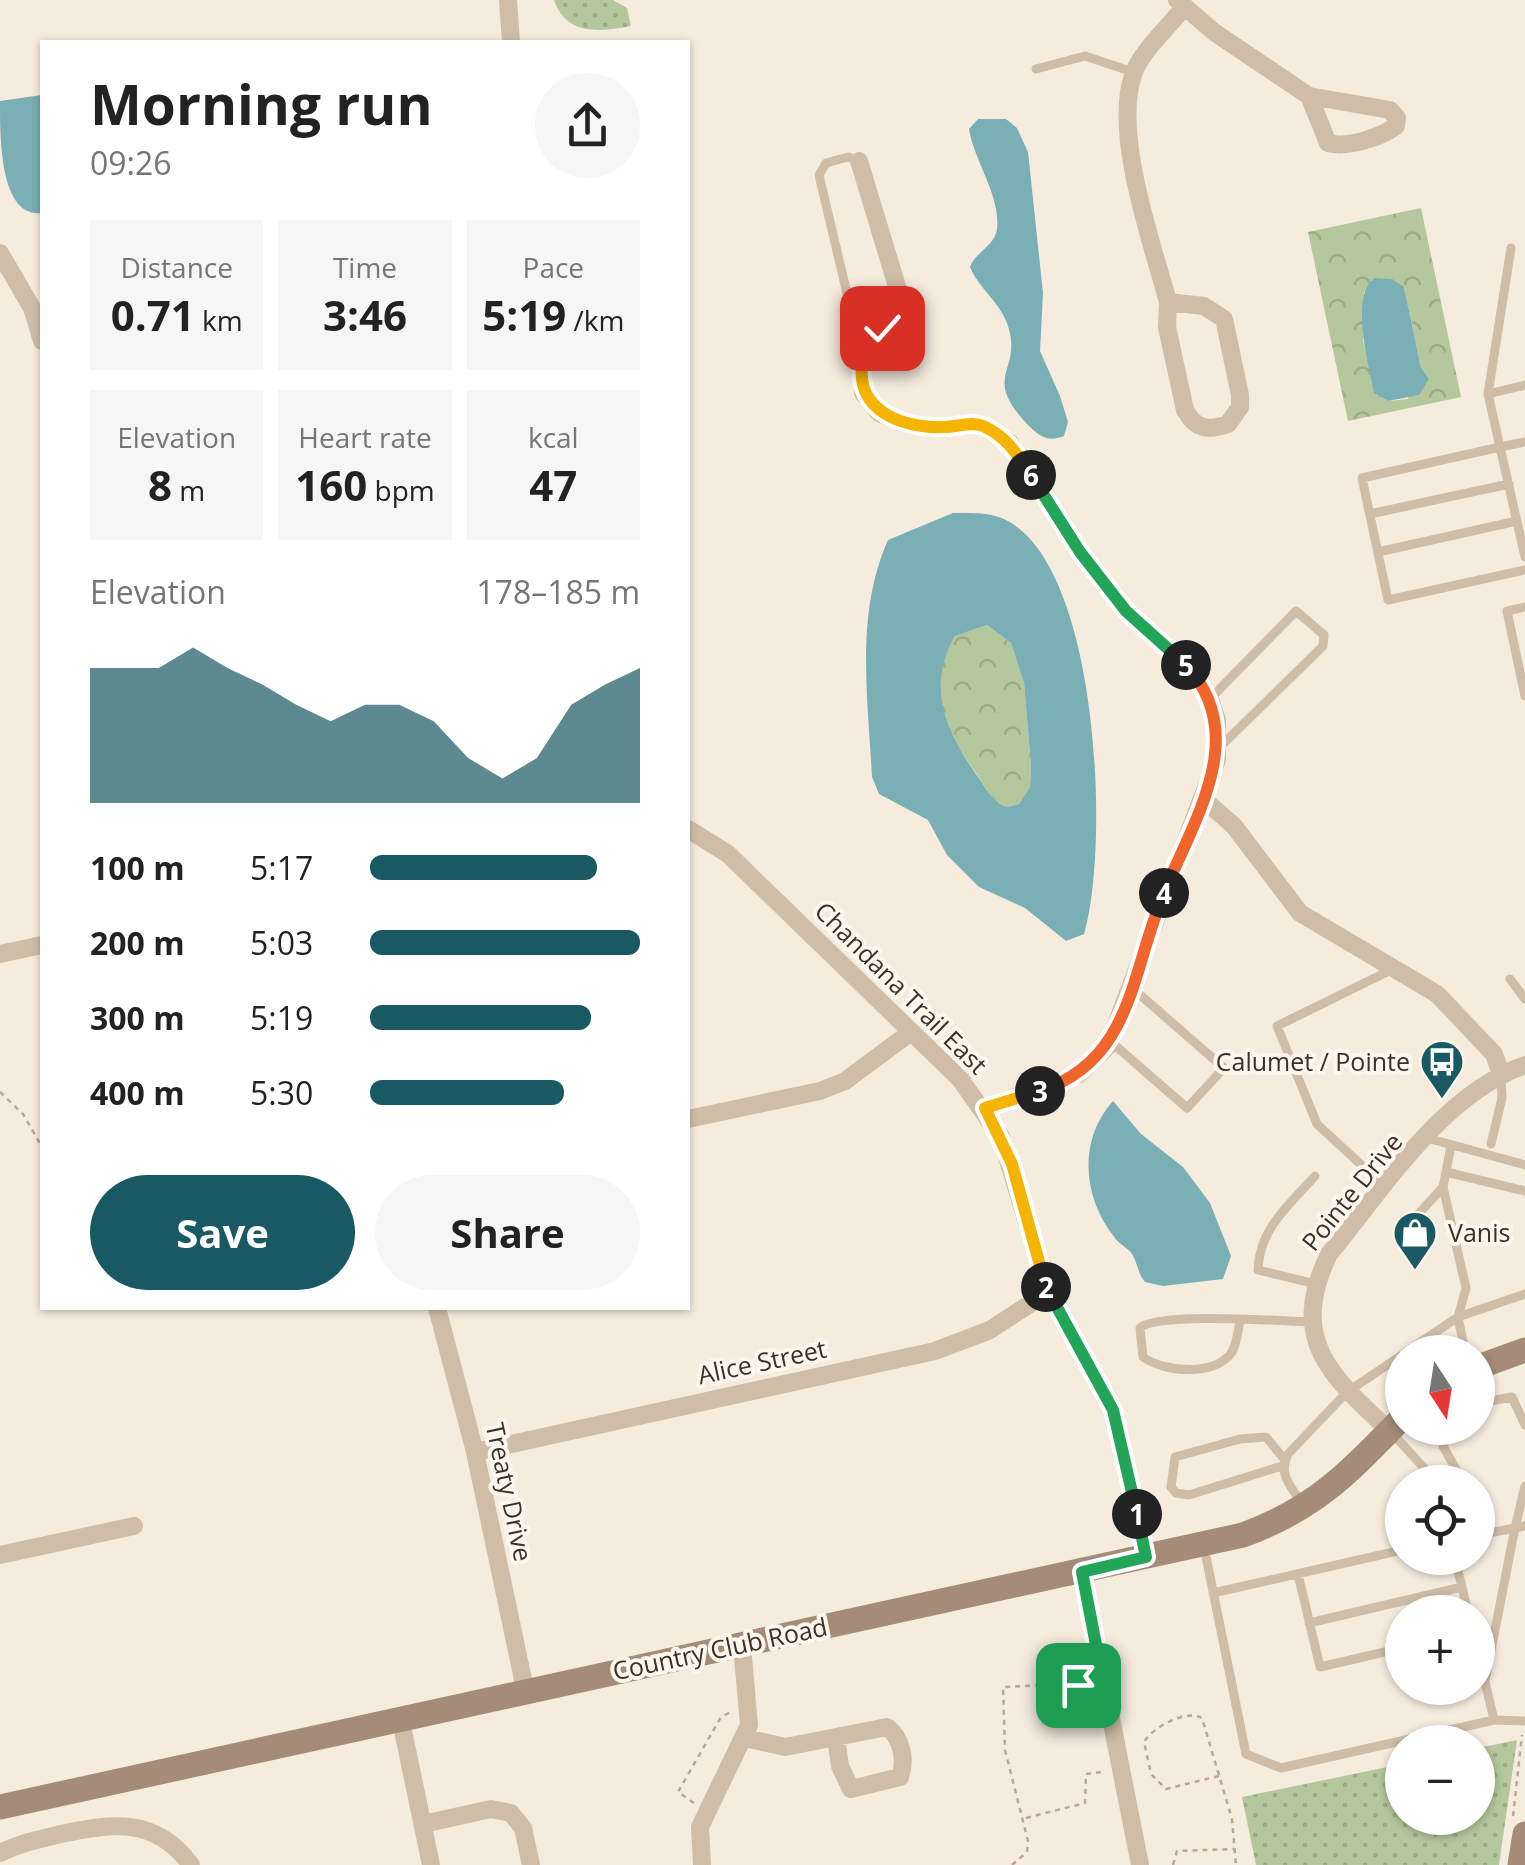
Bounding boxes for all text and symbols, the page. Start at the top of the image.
text: Morning run [90,66,433,141]
button: share [535,73,640,178]
text: 09:26 [90,141,172,184]
text: Distance [120,248,233,286]
text: Time [333,248,397,286]
text: Pace [523,248,584,286]
text: 0.71 [111,286,195,343]
text: 3:46 [323,286,407,343]
text: 5:19 [482,286,566,343]
pin [840,286,925,371]
text: km [195,301,243,339]
text: /km [566,301,624,339]
icon: check [855,301,910,356]
text: Elevation [117,418,236,456]
text: Heart rate [298,418,432,456]
text: kcal [528,418,579,456]
pin: 6 [1006,450,1056,500]
text: 8 [148,456,172,513]
text: 160 [295,456,367,513]
text: 47 [529,456,577,513]
text: 6 [1023,456,1039,494]
text: m [172,471,205,509]
text: bpm [367,471,435,509]
text: Elevation [90,570,226,613]
text: 178–185 m [476,570,640,613]
pin: 5 [1161,640,1211,690]
text: 5 [1178,646,1194,684]
text: 100 m [90,846,185,889]
text: 5:17 [250,846,313,889]
pin: 4 [1139,868,1189,918]
text: 4 [1156,874,1172,912]
street label: Chandana Trail East [808,894,995,1081]
text: 200 m [90,921,185,964]
text: 5:03 [250,921,313,964]
text: 300 m [90,996,185,1039]
text: 5:19 [250,996,313,1039]
bus stop icon: Calumet / Pointe [1419,1039,1465,1100]
place label: Calumet / Pointe [1216,1044,1410,1078]
pin: 3 [1015,1066,1065,1116]
text: 400 m [90,1071,185,1114]
text: 5:30 [250,1071,313,1114]
text: 3 [1032,1072,1048,1110]
street label: Pointe Drive [1293,1125,1409,1257]
button: Save [90,1175,355,1290]
button: Share [375,1175,640,1290]
shop icon: Vanis [1392,1210,1438,1271]
place label: Vanis [1448,1215,1510,1249]
pin: 2 [1021,1262,1071,1312]
text: 2 [1038,1268,1054,1306]
street label: Alice Street [694,1331,829,1391]
north arrow [1385,1335,1495,1445]
map controls [1385,1335,1495,1835]
street label: Treaty Drive [479,1419,541,1564]
button: locate [1385,1465,1495,1575]
pin: 1 [1112,1489,1162,1539]
text: 1 [1129,1495,1145,1533]
button: + [1385,1595,1495,1705]
street label: Country Club Road [609,1609,830,1687]
pin [1036,1643,1121,1728]
icon: arrive [1051,1658,1106,1713]
button: − [1385,1725,1495,1835]

